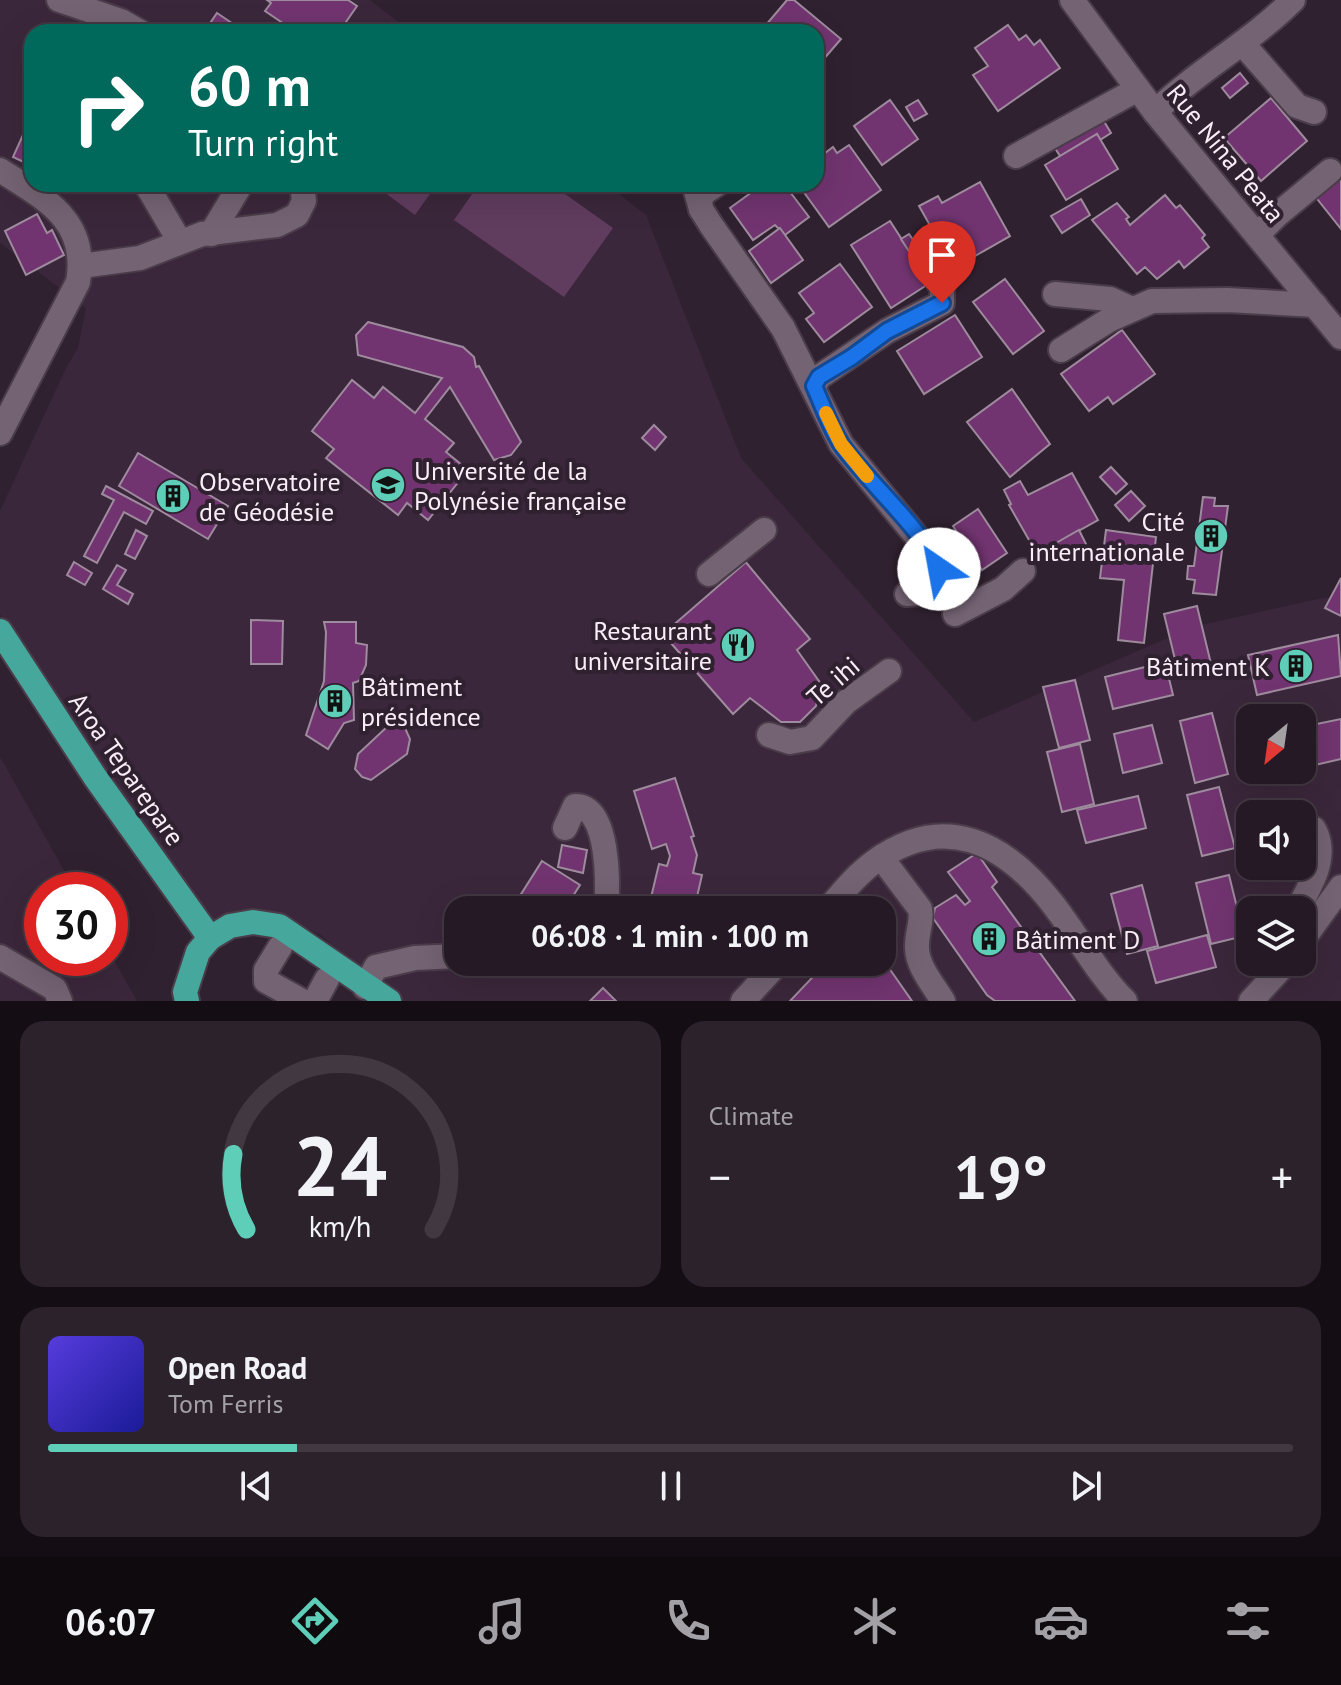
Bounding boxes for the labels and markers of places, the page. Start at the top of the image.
pin [908,221,976,303]
place label: Université de la Polynésie française [414,454,627,517]
place label: Observatoire de Géodésie [199,465,341,528]
school or university icon: Université de la Polynésie française [369,466,407,504]
building icon: Observatoire de Géodésie [154,477,192,515]
place label: Cité internationale [1028,505,1185,568]
building icon: Cité internationale [1192,517,1230,555]
place label: Restaurant universitaire [574,614,712,677]
restaurant icon: Restaurant universitaire [719,626,757,664]
building icon: Bâtiment K [1277,647,1315,685]
place label: Bâtiment K [1146,650,1270,683]
place label: Bâtiment présidence [361,670,481,733]
building icon: Bâtiment présidence [316,682,354,720]
building icon: Bâtiment D [970,920,1008,958]
place label: Bâtiment D [1015,923,1140,956]

